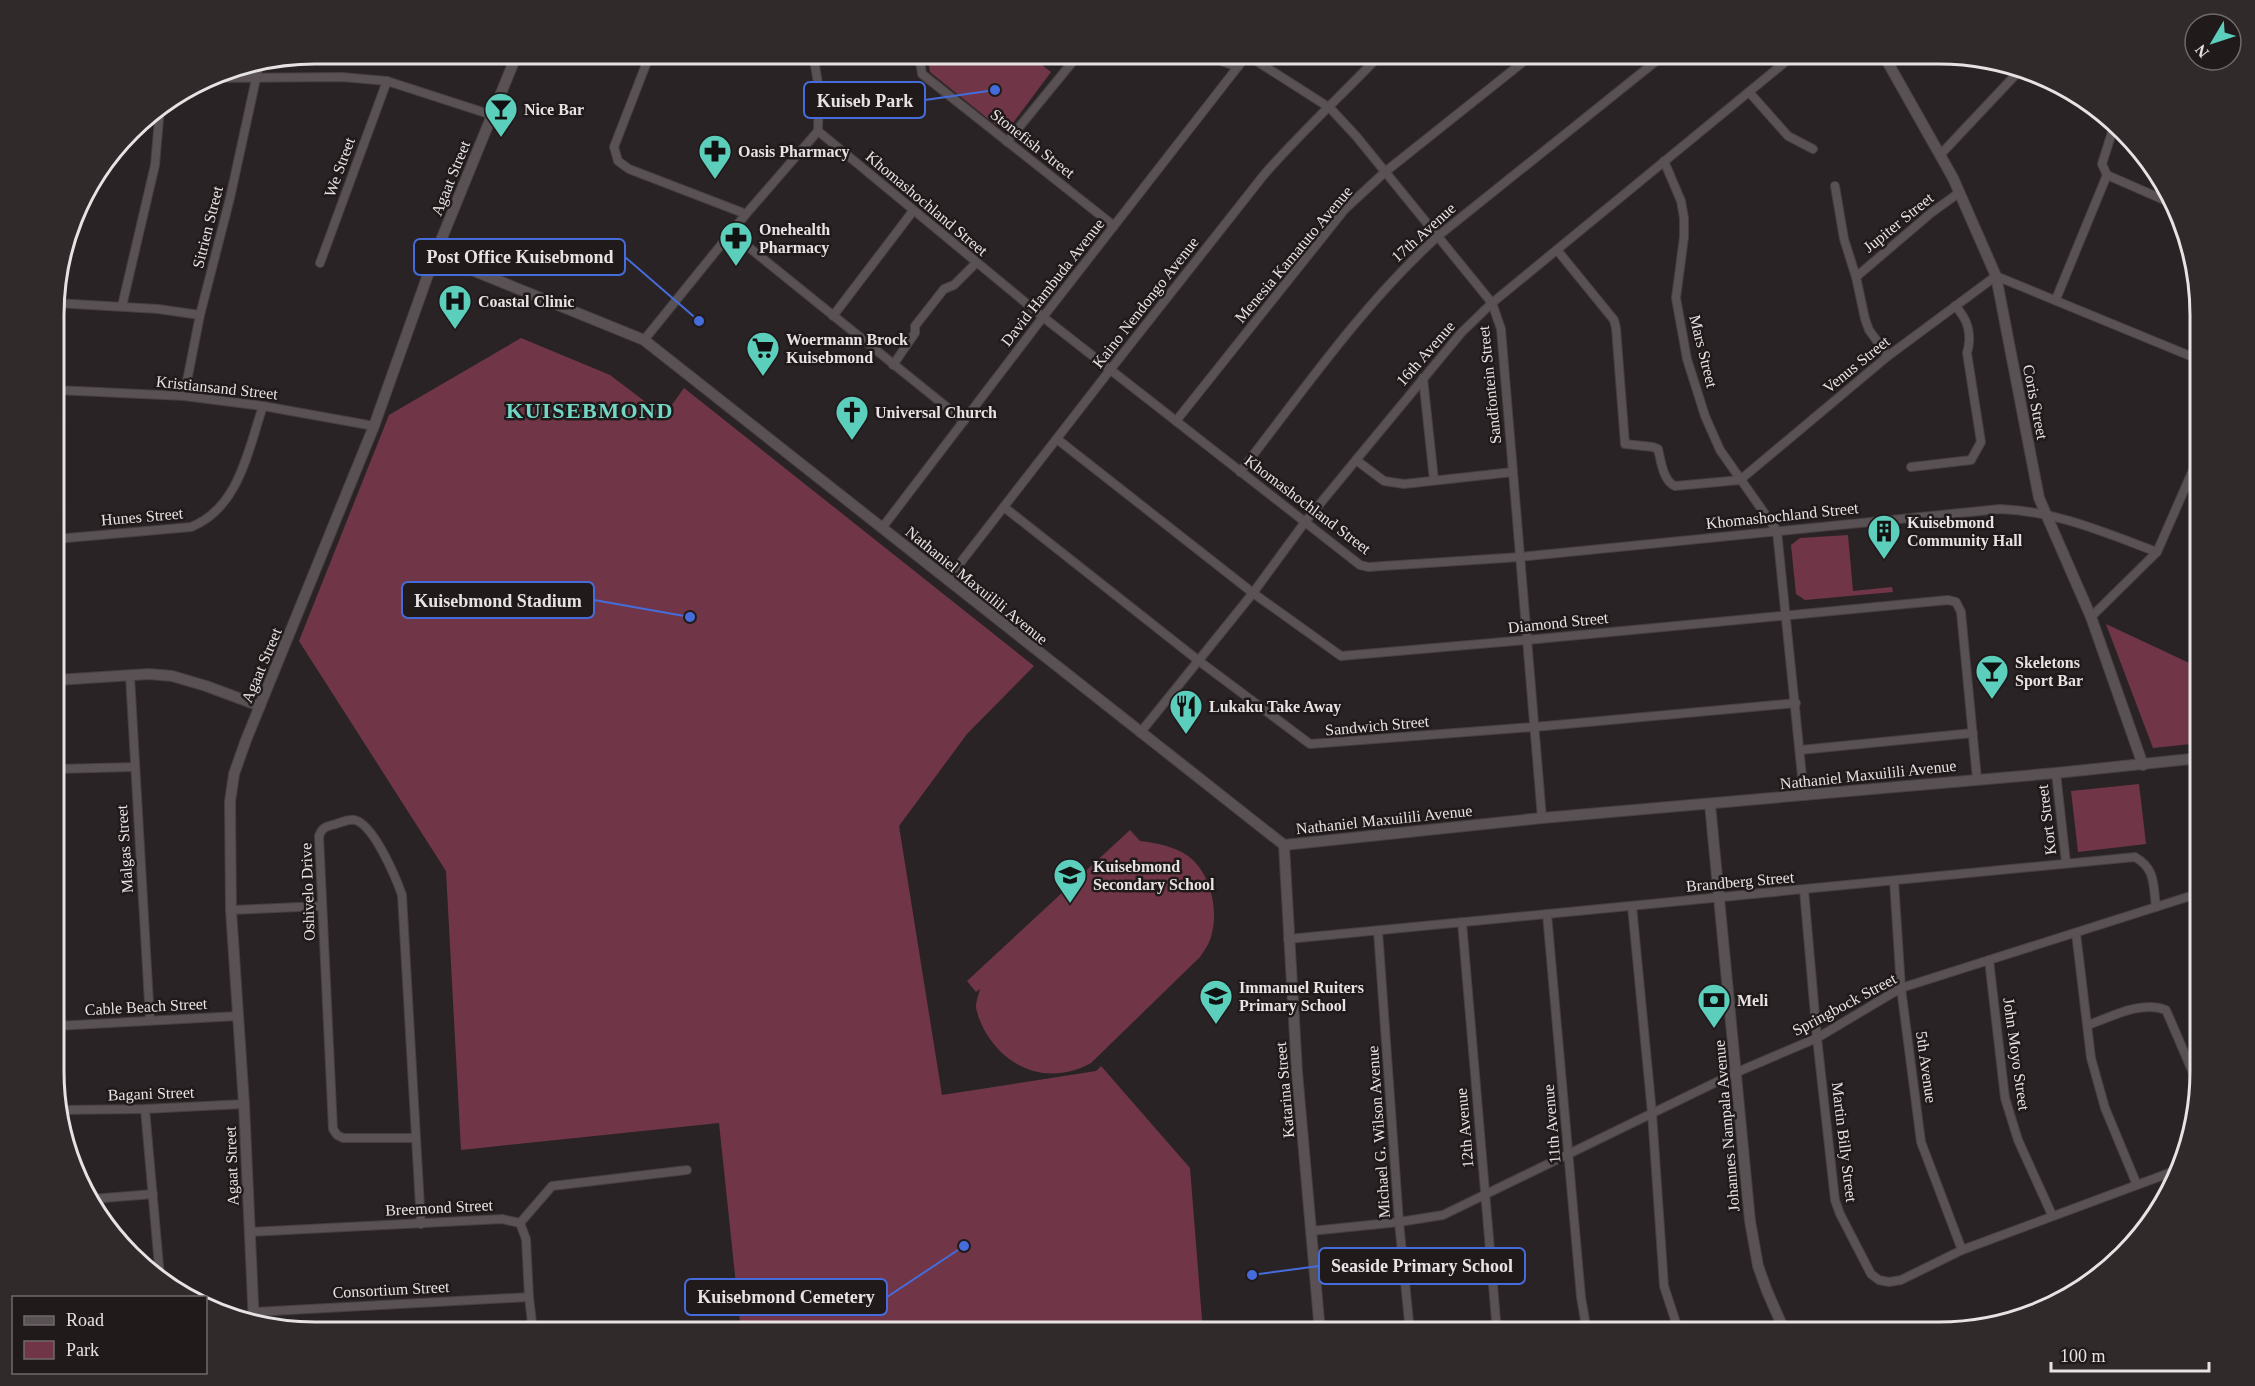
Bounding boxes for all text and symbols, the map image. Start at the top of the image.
north arrow [2183,12,2243,72]
text: N [2191,41,2212,61]
callout: Kuiseb Park [804,82,925,118]
bar icon: Nice Bar [483,91,519,138]
text: Kuiseb Park [817,91,913,111]
place label: Nice Bar [524,101,584,118]
street label: Stonefish Street [987,105,1078,182]
pharmacy icon: Oasis Pharmacy [697,133,733,180]
street label: We Street [321,135,358,199]
street label: Agaat Street [428,138,474,219]
place label: Oasis Pharmacy [738,143,850,161]
street label: Khomashochland Street [862,148,991,260]
street label: Menesia Kamatuto Avenue [1231,183,1355,326]
street label: Sitrien Street [189,184,226,270]
street label: Jupiter Street [1860,189,1938,256]
street label: 17th Avenue [1388,199,1459,266]
street label: David Hambuda Avenue [997,215,1107,349]
pharmacy icon: Onehealth Pharmacy [718,220,754,267]
place label: Onehealth Pharmacy [759,221,830,257]
street label: Kaino Nendongo Avenue [1089,233,1203,372]
callout: Post Office Kuisebmond [414,239,625,275]
text: Post Office Kuisebmond [427,247,614,267]
hospital icon: Coastal Clinic [437,283,473,330]
place label: Coastal Clinic [478,293,574,310]
street label: Mars Street [1686,313,1721,390]
street label: 16th Avenue [1393,318,1458,389]
street label: Sandfontein Street [1475,325,1504,445]
supermarket icon: Woermann Brock Kuisebmond [745,330,781,377]
place label: Woermann Brock Kuisebmond [786,331,908,366]
street label: Venus Street [1820,332,1893,396]
street label: Coris Street [2020,363,2051,442]
street label: Kristiansand Street [155,373,279,402]
church icon: Universal Church [834,394,870,441]
district label: KUISEBMOND [506,398,674,423]
place label: Universal Church [875,404,997,421]
street label: Khomashochland Street [1241,451,1374,558]
street label: Khomashochland Street [1705,499,1860,532]
street label: Hunes Street [100,504,184,529]
building icon: Kuisebmond Community Hall [1866,513,1902,560]
place label: Kuisebmond Community Hall [1907,514,2023,550]
street label: Nathaniel Maxuilili Avenue [902,523,1051,648]
callout: Kuisebmond Stadium [402,582,594,618]
text: Kuisebmond Stadium [414,591,582,611]
street label: Diamond Street [1507,609,1610,636]
street label: Agaat Street [238,625,286,706]
bar icon: Skeletons Sport Bar [1974,653,2010,700]
place label: Skeletons Sport Bar [2015,654,2083,690]
restaurant icon: Lukaku Take Away [1168,688,1204,735]
place label: Lukaku Take Away [1209,698,1341,716]
street label: Sandwich Street [1324,712,1430,739]
street label: Nathaniel Maxuilili Avenue [1779,757,1957,792]
street label: Kort Street [2034,783,2059,856]
street label: Nathaniel Maxuilili Avenue [1295,802,1473,837]
street label: Malgas Street [113,804,137,894]
street label: Oshivelo Drive [297,843,318,941]
school or university icon: Kuisebmond Secondary School [1052,857,1088,904]
place label: Kuisebmond Secondary School [1093,858,1215,894]
street label: Brandberg Street [1685,868,1795,896]
street label: Springbock Street [1789,970,1900,1040]
school or university icon: Immanuel Ruiters Primary School [1198,978,1234,1025]
place label: Immanuel Ruiters Primary School [1239,979,1364,1015]
bank icon: Meli [1696,982,1732,1029]
place label: Meli [1737,992,1769,1009]
street label: Cable Beach Street [84,995,208,1018]
street label: John Moyo Street [1999,997,2033,1112]
street label: 5th Avenue [1913,1030,1940,1104]
street label: Johannes Nampala Avenue [1711,1039,1743,1212]
street label: Katarina Street [1272,1041,1297,1139]
street label: Michael G. Wilson Avenue [1364,1045,1393,1219]
street label: Martin Billy Street [1828,1081,1860,1204]
street label: Bagani Street [107,1083,195,1105]
street label: 11th Avenue [1540,1084,1563,1164]
street label: 12th Avenue [1453,1087,1476,1169]
street label: Agaat Street [222,1125,242,1206]
street label: Breemond Street [385,1196,494,1219]
callout: Seaside Primary School [1319,1248,1525,1284]
text: Seaside Primary School [1331,1256,1513,1276]
street label: Consortium Street [332,1278,450,1301]
callout: Kuisebmond Cemetery [685,1279,887,1315]
text: Kuisebmond Cemetery [697,1287,875,1307]
legend [12,1296,207,1374]
text: Road [66,1310,104,1330]
scale bar [2051,1335,2208,1373]
text: Park [66,1340,99,1360]
text: 100 m [2060,1346,2106,1366]

